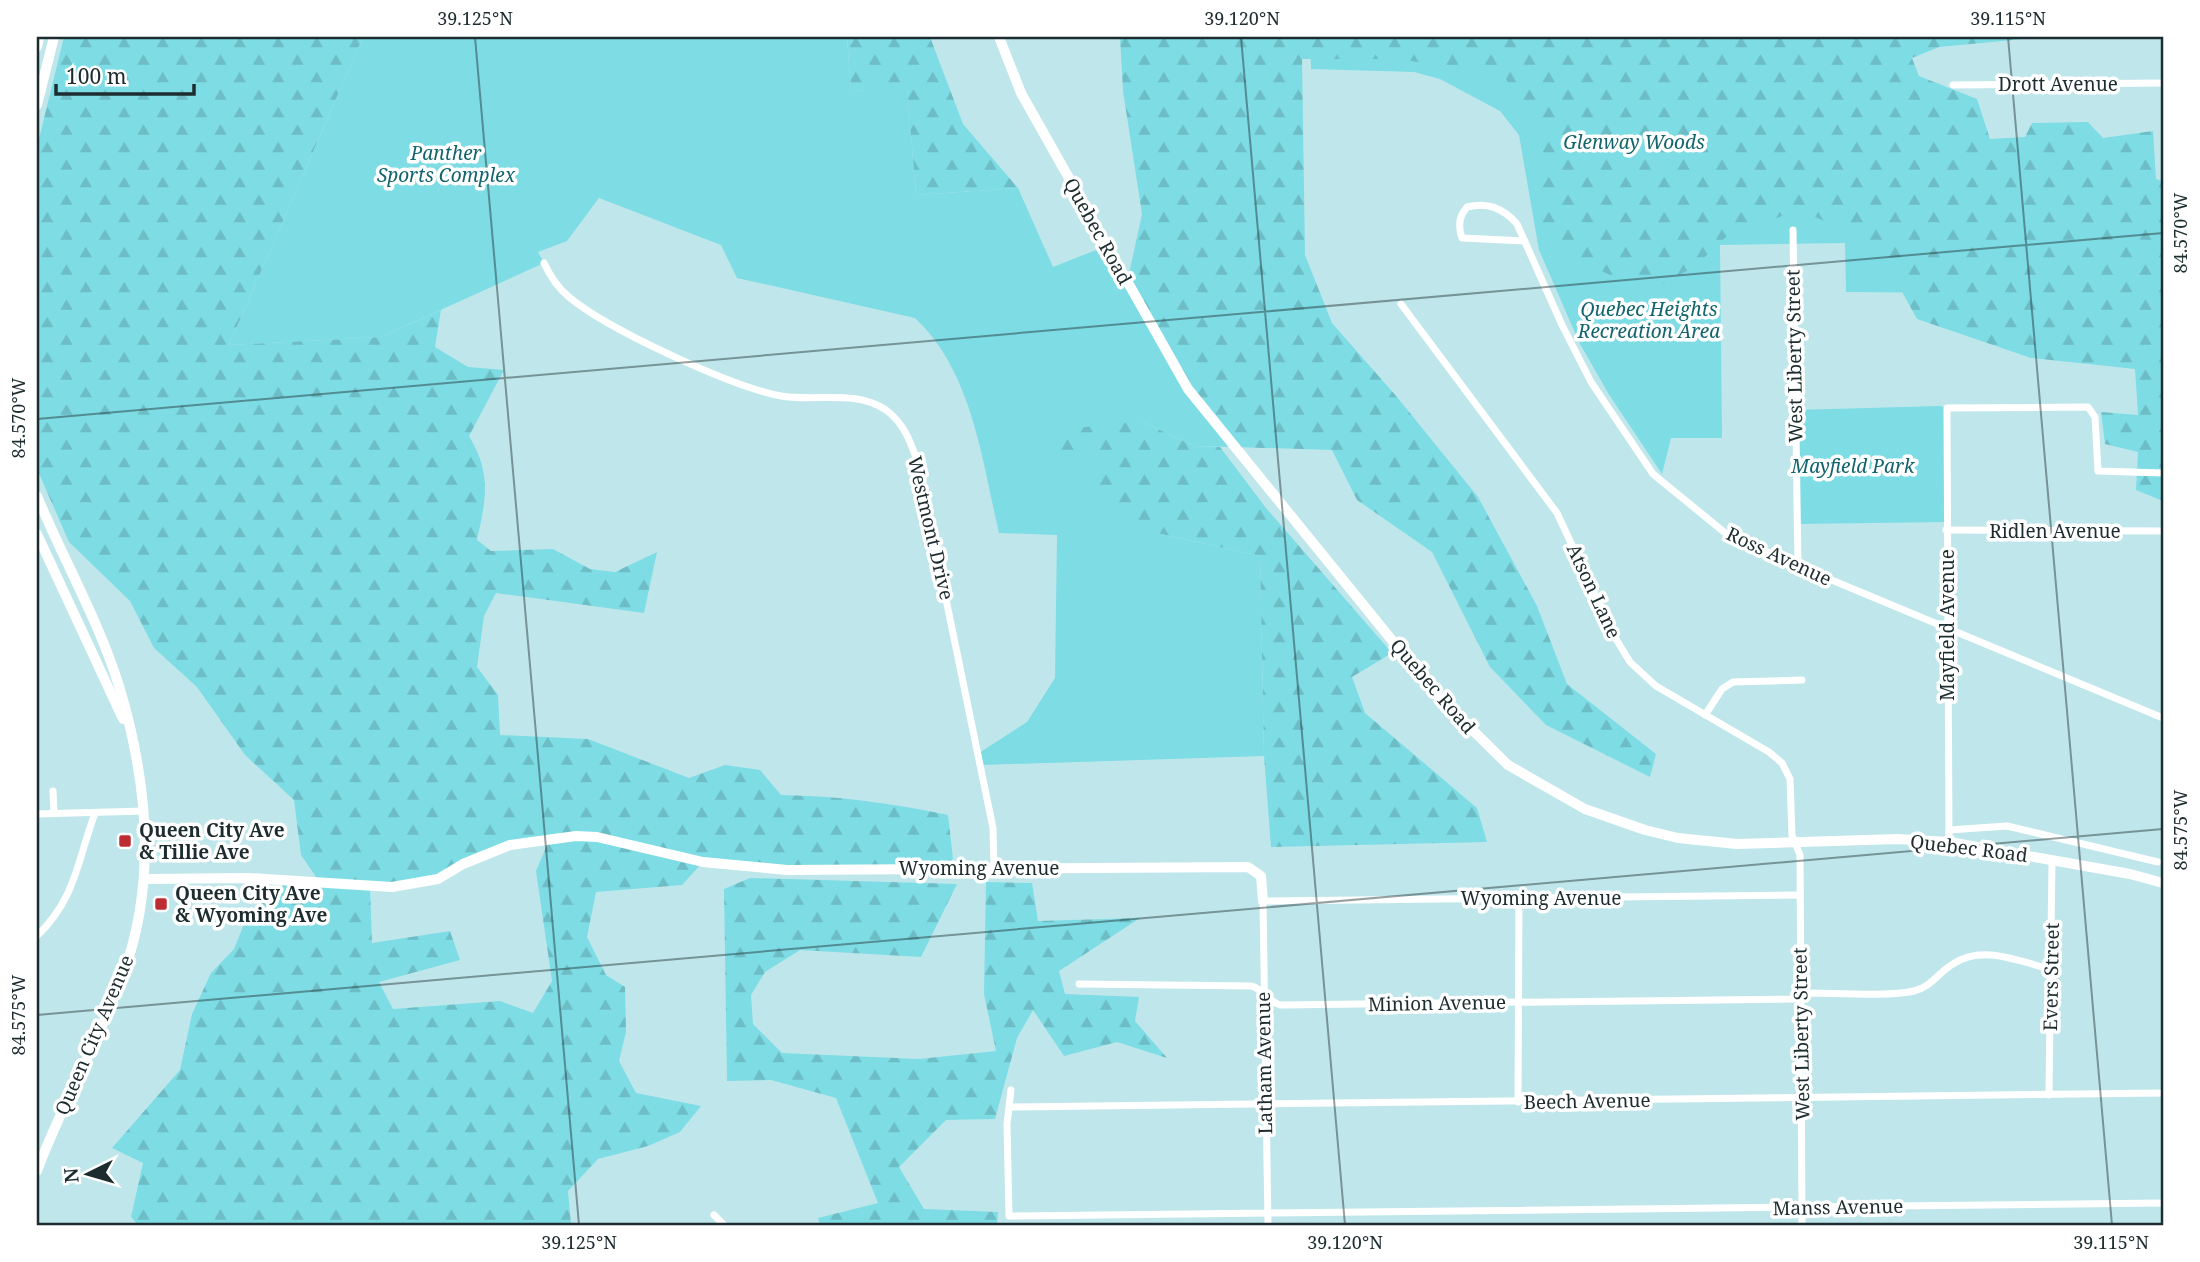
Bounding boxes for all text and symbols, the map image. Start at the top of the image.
text: 39.125°N [437,6,513,30]
text: 39.120°N [1204,6,1280,30]
text: 39.115°N [1970,6,2046,30]
scale bar [56,52,194,96]
text: 100 m [66,62,127,90]
street label: Drott Avenue [1998,71,2118,97]
park label: Glenway Woods [1563,129,1705,155]
park label: Panther Sports Complex [377,140,516,188]
street label: Quebec Road [1058,173,1138,289]
text: 84.570°W [2168,192,2192,273]
street label: West Liberty Street [1779,269,1809,443]
park label: Quebec Heights Recreation Area [1577,296,1720,344]
text: 84.570°W [6,377,30,458]
street label: Westmont Drive [902,453,960,603]
park label: Mayfield Park [1790,453,1916,479]
street label: Ridlen Avenue [1989,518,2121,544]
street label: Ross Avenue [1722,520,1836,592]
street label: Atson Lane [1561,539,1627,643]
street label: Mayfield Avenue [1934,549,1960,701]
street label: Quebec Road [1384,633,1482,739]
text: 84.575°W [2168,789,2192,870]
place label: Queen City Ave & Tillie Ave [139,817,285,865]
street label: Quebec Road [1909,828,2030,868]
marker: Queen City Ave & Tillie Ave [117,833,133,849]
street label: Wyoming Avenue [899,855,1059,881]
place label: Queen City Ave & Wyoming Ave [175,880,327,928]
street label: Wyoming Avenue [1461,885,1621,911]
marker: Queen City Ave & Wyoming Ave [153,896,169,912]
street label: Evers Street [2037,922,2065,1031]
street label: West Liberty Street [1786,947,1816,1121]
street label: Queen City Avenue [48,951,140,1119]
text: 84.575°W [6,974,30,1055]
street label: Minion Avenue [1368,989,1506,1017]
street label: Latham Avenue [1250,991,1278,1135]
street label: Beech Avenue [1523,1087,1651,1115]
north arrow [52,1140,122,1210]
text: N [57,1167,85,1184]
street label: Manss Avenue [1772,1193,1904,1221]
text: 39.125°N [541,1230,617,1254]
text: 39.120°N [1307,1230,1383,1254]
text: 39.115°N [2073,1230,2149,1254]

